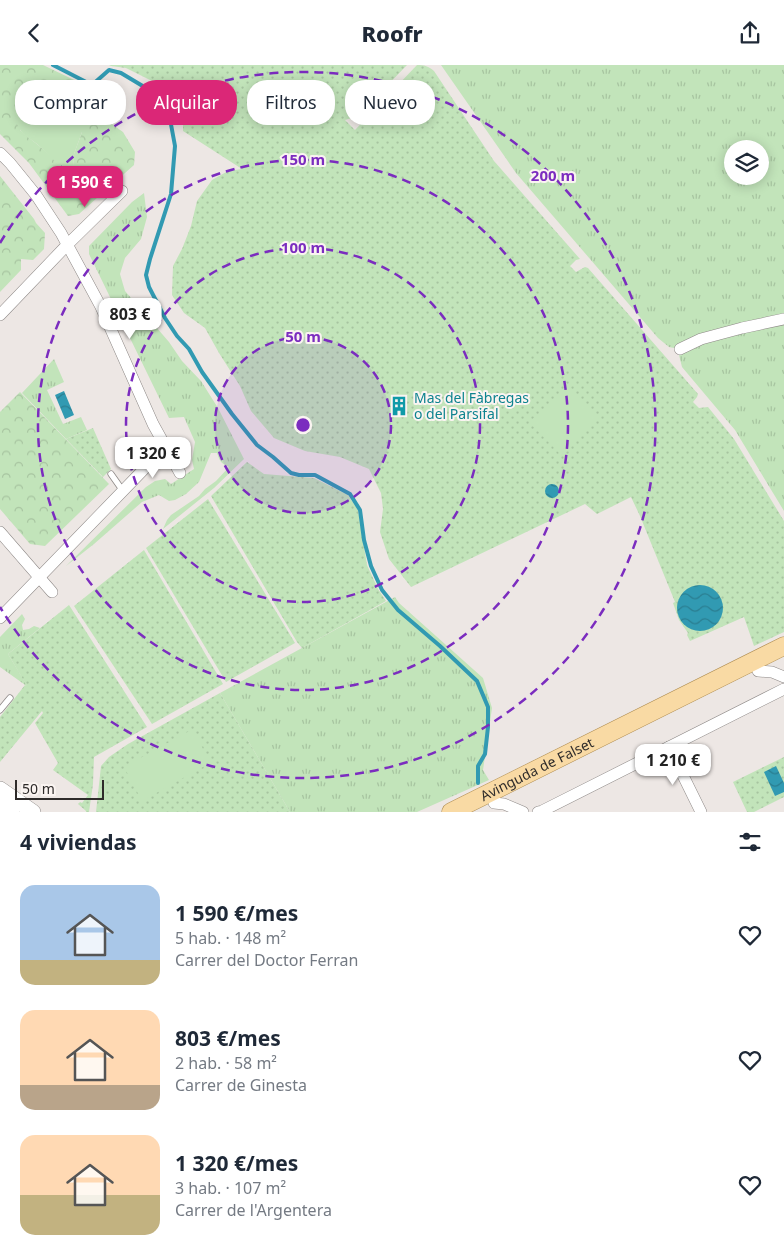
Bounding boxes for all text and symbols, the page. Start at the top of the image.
text: Roofr [361,18,423,48]
icon: back [20,19,48,47]
icon: share [736,19,764,47]
chip: Comprar [15,80,126,125]
chip: Alquilar [136,80,237,125]
chip: Filtros [247,80,335,125]
chip: Nuevo [345,80,435,125]
map controls [724,140,769,185]
button: layers [724,140,769,185]
text: 150 m [281,149,325,169]
pin: 1 590 € [39,165,131,208]
text: 200 m [531,165,575,185]
text: 1 590 € [58,171,112,193]
text: 100 m [281,237,325,257]
pin: 803 € [95,297,165,340]
text: 803 € [110,303,150,325]
text: 50 m [285,326,321,346]
place label: Mas del Fàbregas o del Parsifal [414,388,529,423]
building icon: Mas del Fàbregas o del Parsifal [388,395,410,417]
centre of rings [294,416,312,434]
pin: 1 320 € [107,437,199,479]
text: 1 320 € [126,442,180,464]
street label: Avinguda de Falset [477,732,597,805]
pin: 1 210 € [627,743,719,786]
text: 1 210 € [646,749,700,771]
scale bar [15,777,104,800]
text: 50 m [22,779,55,798]
text: 4 viviendas [20,828,137,856]
icon: filters [736,828,764,856]
text: 1 590 €/mes [175,899,298,927]
icon: home [60,905,120,965]
icon: heart [736,921,764,949]
text: 5 hab. · 148 m² [175,927,286,949]
text: Carrer del Doctor Ferran [175,949,358,971]
text: 803 €/mes [175,1024,281,1052]
icon: home [60,1030,120,1090]
icon: heart [736,1046,764,1074]
text: 2 hab. · 58 m² [175,1052,277,1074]
text: Carrer de Ginesta [175,1074,307,1096]
text: 1 320 €/mes [175,1149,298,1177]
icon: home [60,1155,120,1215]
icon: heart [736,1171,764,1199]
text: 3 hab. · 107 m² [175,1177,286,1199]
text: Carrer de l'Argentera [175,1199,332,1221]

